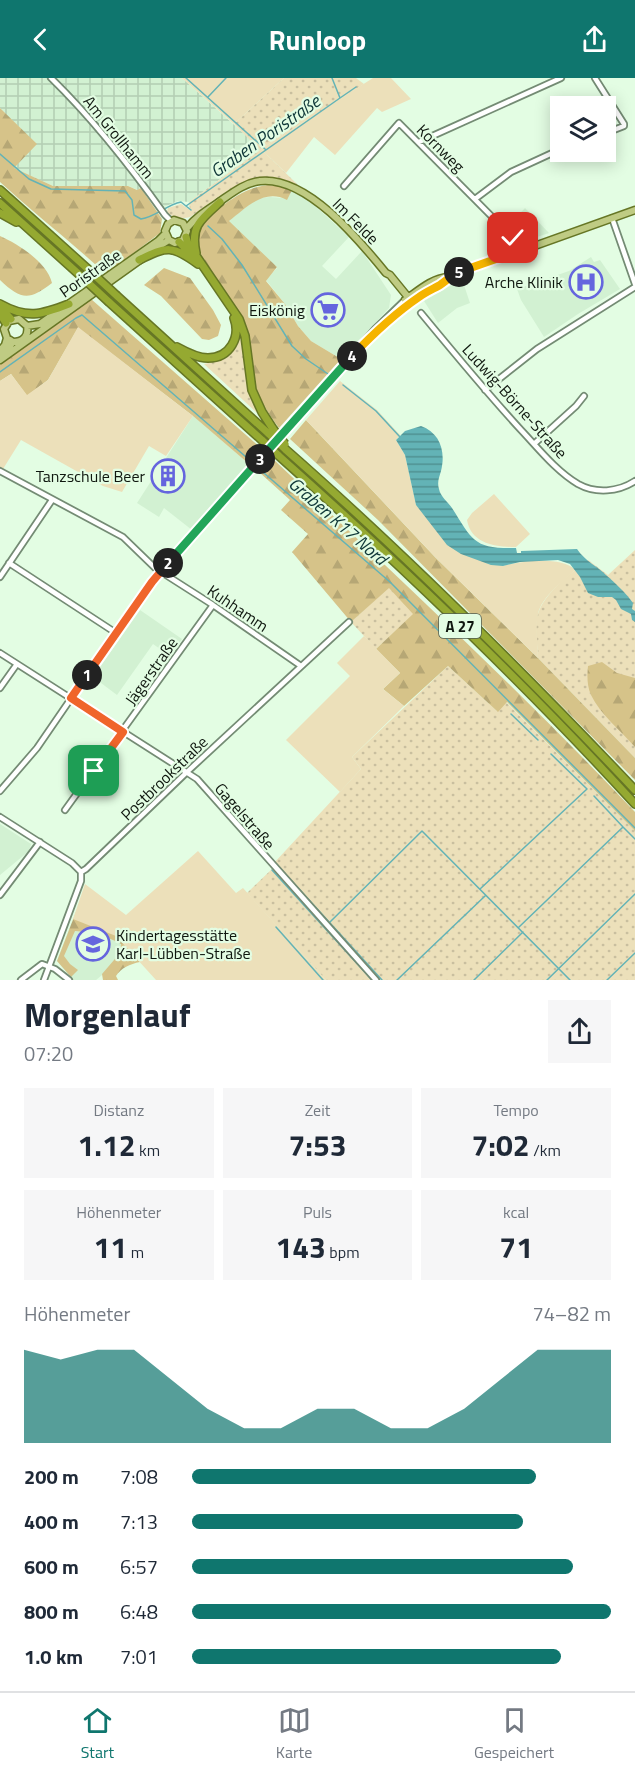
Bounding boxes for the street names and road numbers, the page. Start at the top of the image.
street label: Am Grollhamm [78,90,160,184]
street label: Kornweg [411,118,471,178]
street label: Im Felde [327,192,385,250]
street label: Poristraße [54,243,126,303]
street label: Ludwig-Börne-Straße [457,338,573,464]
street label: Kuhhamm [203,579,273,637]
road number: A 27 [439,614,481,638]
street label: Jägerstraße [119,632,183,710]
street label: Postbrookstraße [115,730,213,826]
street label: Gagelstraße [209,777,281,855]

